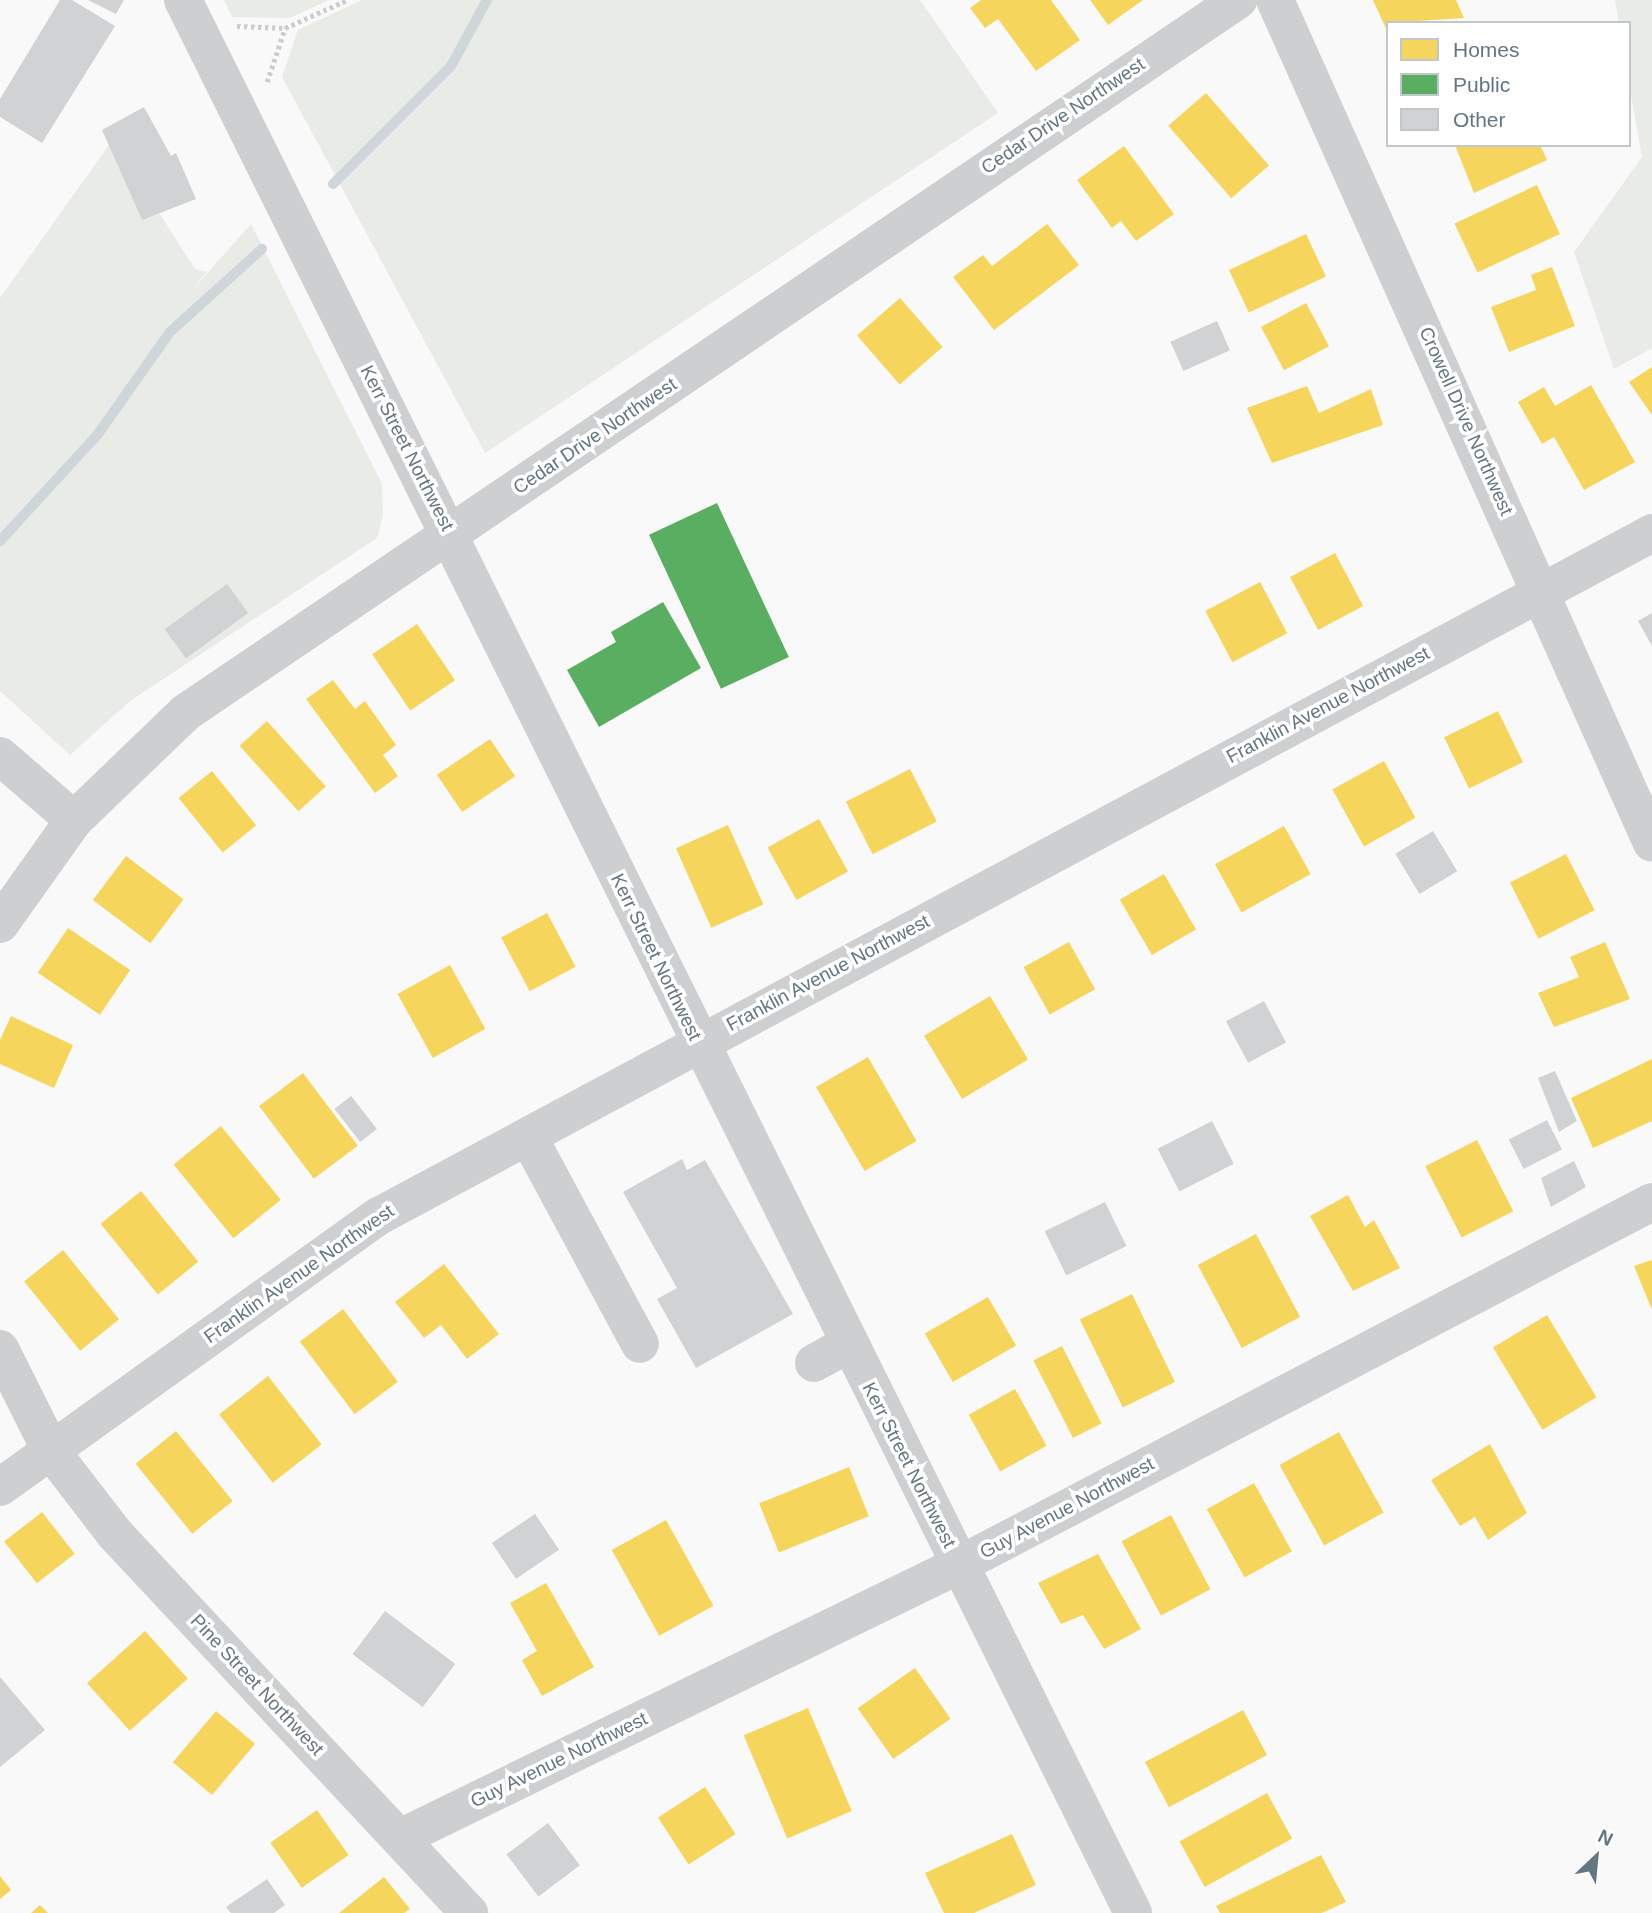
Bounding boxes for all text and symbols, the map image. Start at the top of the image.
legend [1386,21,1631,147]
text: Homes [1453,38,1520,61]
street label: Cedar Drive Northwest [977,53,1149,179]
text: Public [1453,73,1510,96]
text: Other [1453,108,1506,131]
street label: Crowell Drive Northwest [1414,323,1518,519]
street label: Kerr Street Northwest [355,361,459,535]
street label: Cedar Drive Northwest [509,373,681,499]
street label: Franklin Avenue Northwest [1222,641,1434,769]
street label: Kerr Street Northwest [606,870,706,1044]
street label: Franklin Avenue Northwest [722,909,934,1037]
street label: Franklin Avenue Northwest [199,1199,399,1349]
street label: Kerr Street Northwest [857,1378,961,1552]
street label: Guy Avenue Northwest [976,1452,1158,1564]
street label: Pine Street Northwest [186,1610,328,1760]
street label: Guy Avenue Northwest [466,1707,652,1813]
north arrow [1561,1822,1631,1892]
text: N [1595,1825,1616,1850]

